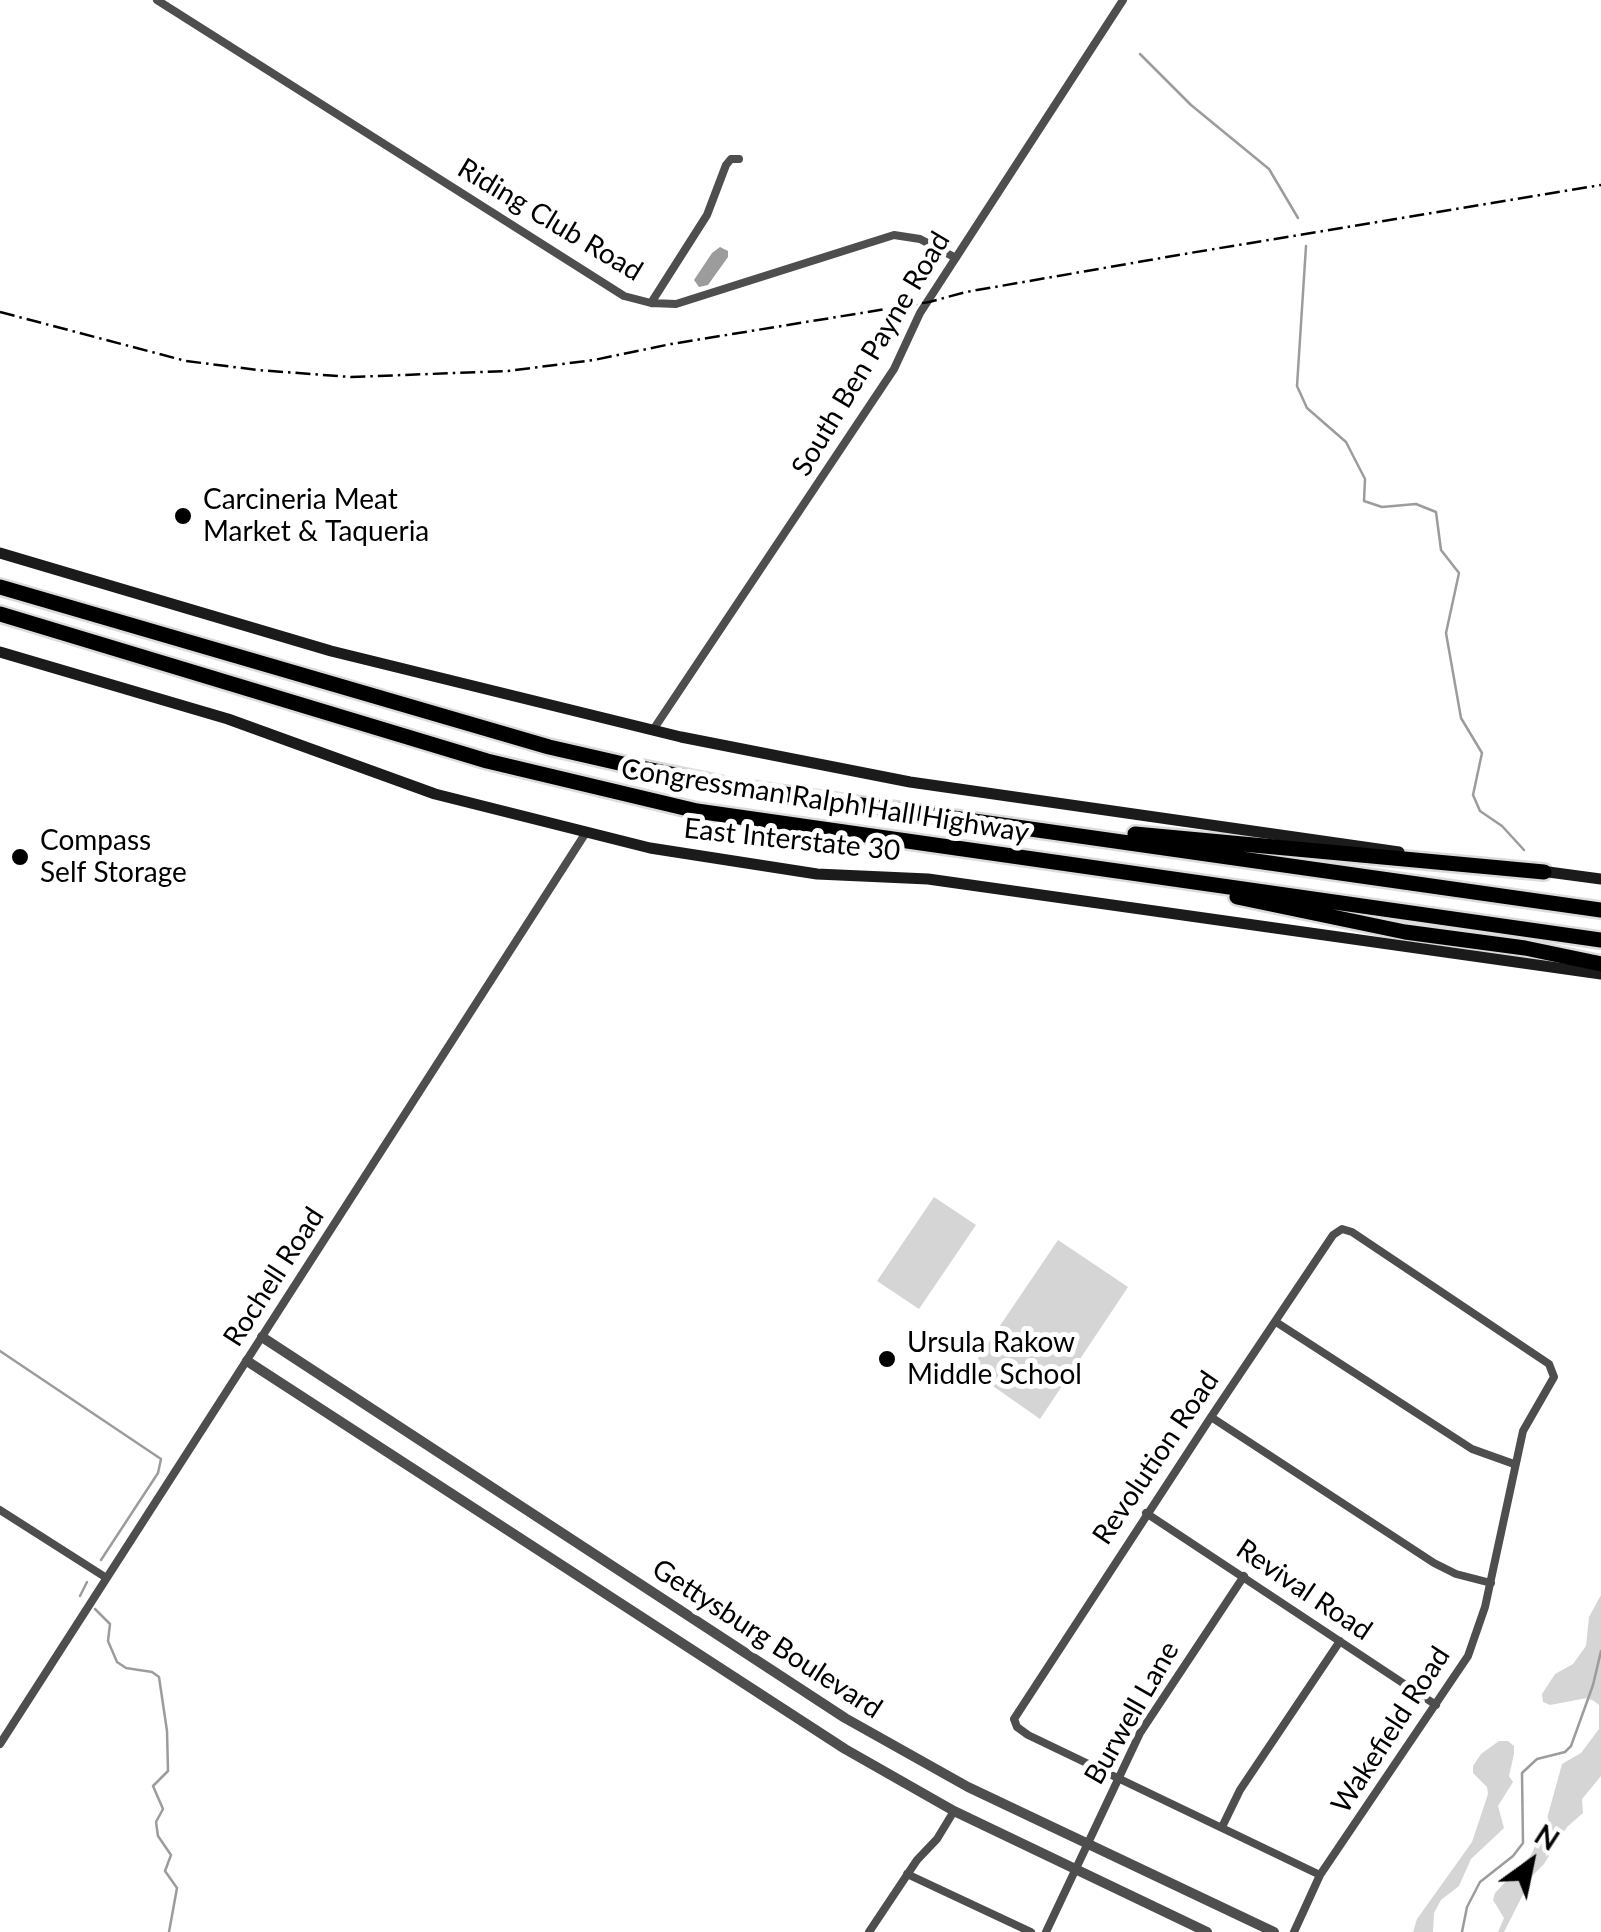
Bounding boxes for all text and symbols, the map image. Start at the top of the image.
street label: Riding Club Road [451,152,649,288]
street label: South Ben Payne Road [785,226,957,482]
place label: Carcineria Meat Market & Taqueria [203,483,429,549]
marker: Carcineria Meat Market & Taqueria [172,505,194,527]
street label: Congressman Ralph Hall Highway [619,752,1031,850]
street label: East Interstate 30 [682,812,902,868]
place label: Compass Self Storage [40,824,187,890]
marker: Compass Self Storage [9,846,31,868]
street label: Rochell Road [217,1201,331,1353]
place label: Ursula Rakow Middle School [907,1326,1082,1392]
marker: Ursula Rakow Middle School [876,1348,898,1370]
street label: Revolution Road [1086,1365,1226,1551]
street label: Revival Road [1230,1532,1378,1648]
street label: Gettysburg Boulevard [646,1552,888,1726]
street label: Burwell Lane [1078,1636,1186,1790]
street label: Wakefield Road [1325,1640,1457,1820]
north arrow [1481,1812,1581,1912]
text: N [1529,1817,1566,1857]

